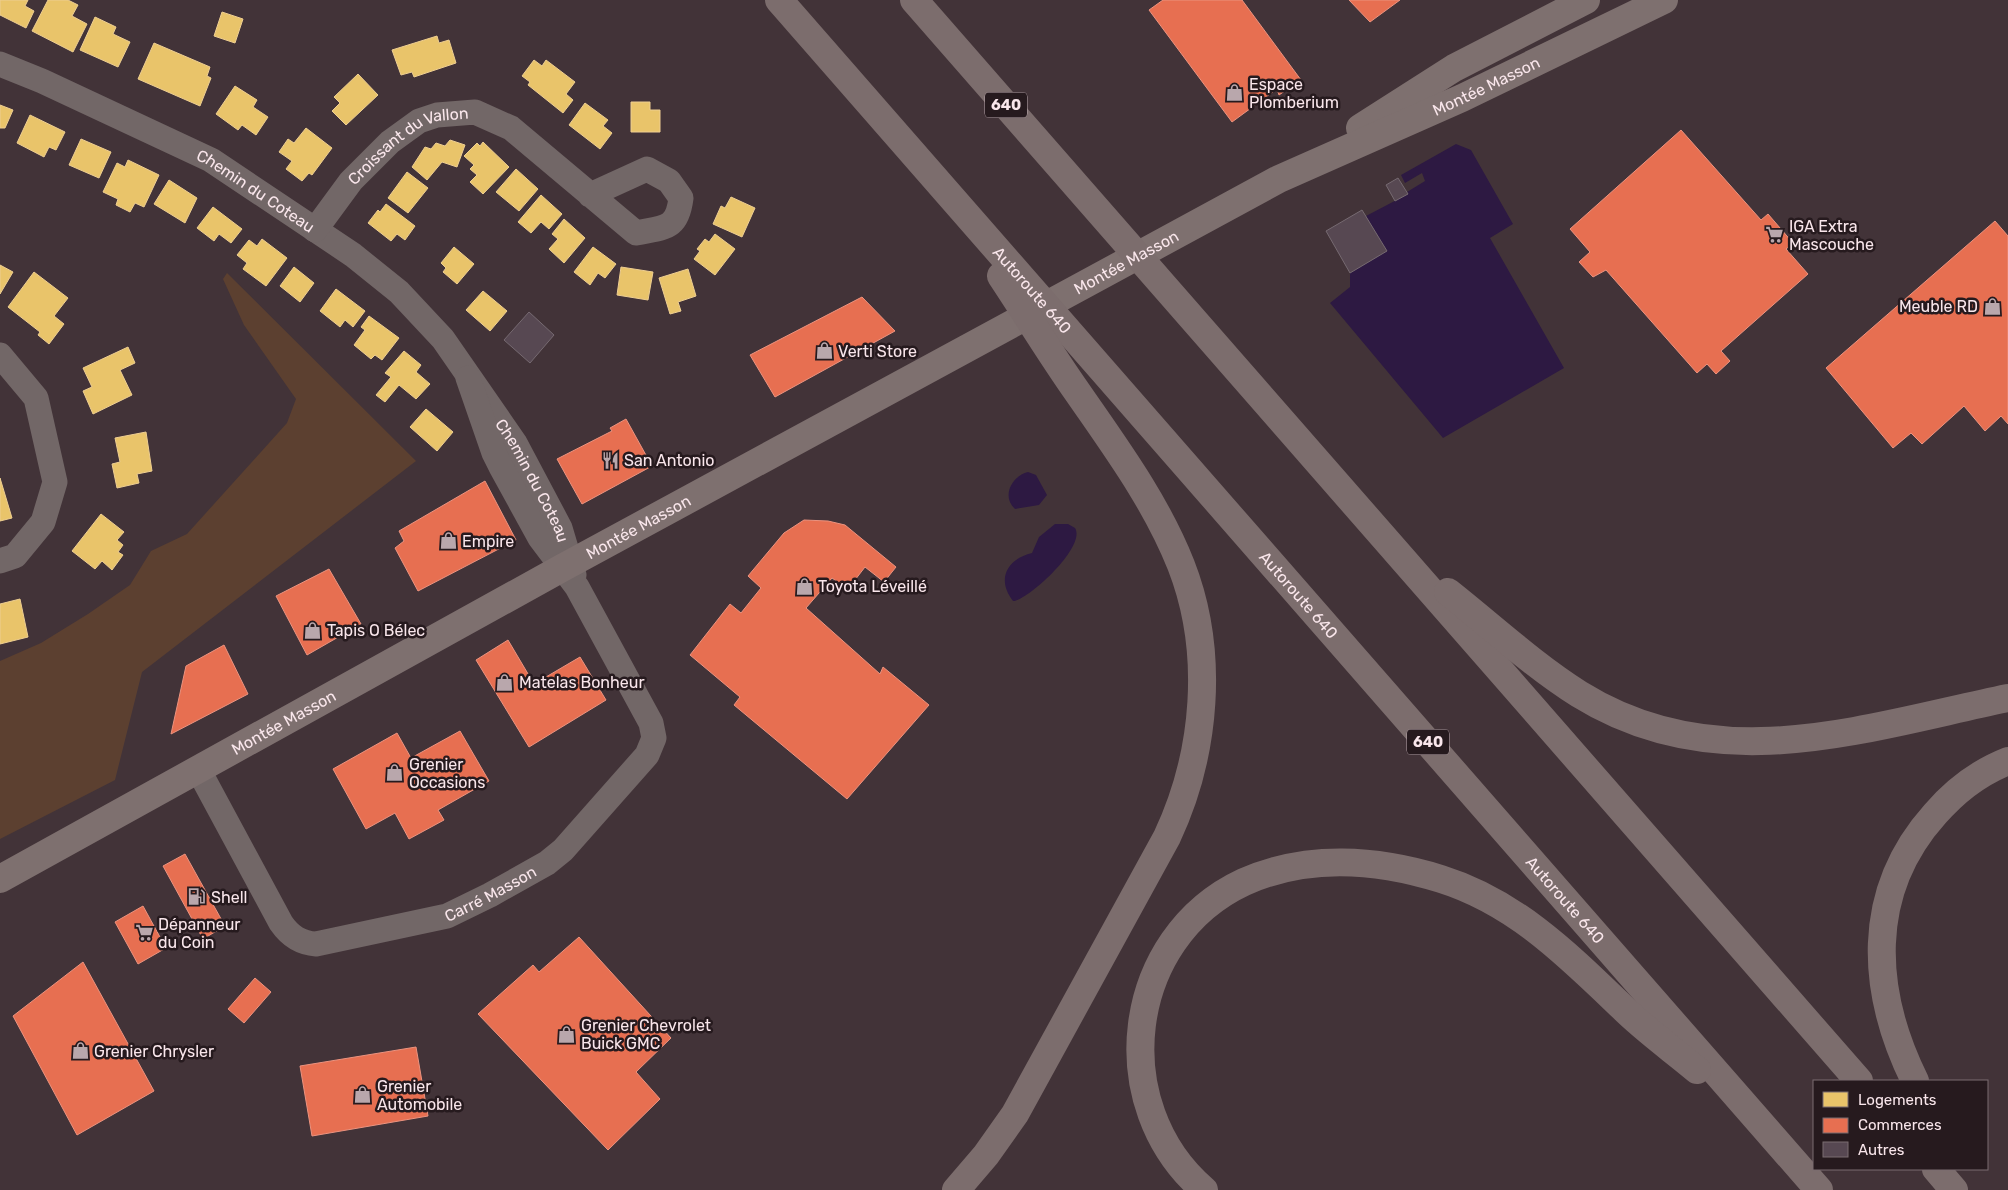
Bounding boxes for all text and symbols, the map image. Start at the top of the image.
street label: Montée Masson [1429,52,1543,119]
place label: Espace Plomberium [1249,75,1339,112]
shop icon: Espace Plomberium [1225,83,1245,103]
road number: 640 [985,92,1027,118]
street label: Croissant du Vallon [344,103,469,188]
street label: Chemin du Coteau [194,145,318,236]
place label: IGA Extra Mascouche [1789,217,1874,254]
supermarket icon: IGA Extra Mascouche [1765,225,1785,245]
street label: Montée Masson [1070,226,1182,298]
street label: Autoroute 640 [989,242,1076,337]
shop icon: Meuble RD [1982,296,2002,316]
place label: Meuble RD [1899,297,1978,316]
shop icon: Verti Store [814,341,834,361]
place label: Verti Store [838,342,917,361]
street label: Chemin du Coteau [492,415,573,544]
restaurant icon: San Antonio [600,450,620,470]
place label: San Antonio [624,451,714,470]
street label: Montée Masson [583,491,694,563]
shop icon: Empire [438,531,458,551]
place label: Empire [462,532,514,551]
street label: Autoroute 640 [1256,547,1342,642]
shop icon: Toyota Léveillé [794,576,814,596]
place label: Toyota Léveillé [818,577,927,596]
shop icon: Tapis O Bélec [303,620,323,640]
place label: Tapis O Bélec [327,621,425,640]
shop icon: Matelas Bonheur [495,672,515,692]
place label: Matelas Bonheur [519,673,644,692]
street label: Montée Masson [228,686,339,759]
road number: 640 [1407,730,1449,754]
place label: Grenier Occasions [409,755,485,792]
shop icon: Grenier Occasions [385,763,405,783]
street label: Autoroute 640 [1522,852,1609,947]
street label: Carré Masson [441,862,540,925]
fuel station icon: Shell [187,887,207,907]
place label: Shell [211,888,247,907]
place label: Dépanneur du Coin [158,915,240,952]
supermarket icon: Dépanneur du Coin [134,923,154,943]
place label: Grenier Chevrolet Buick GMC [581,1016,711,1053]
shop icon: Grenier Chevrolet Buick GMC [557,1024,577,1044]
shop icon: Grenier Chrysler [70,1041,90,1061]
place label: Grenier Chrysler [94,1042,214,1061]
place label: Grenier Automobile [377,1077,462,1114]
legend [1813,1080,1988,1170]
shop icon: Grenier Automobile [353,1085,373,1105]
text: Logements [1858,1091,1937,1109]
text: Commerces [1858,1116,1942,1134]
text: Autres [1858,1141,1905,1159]

